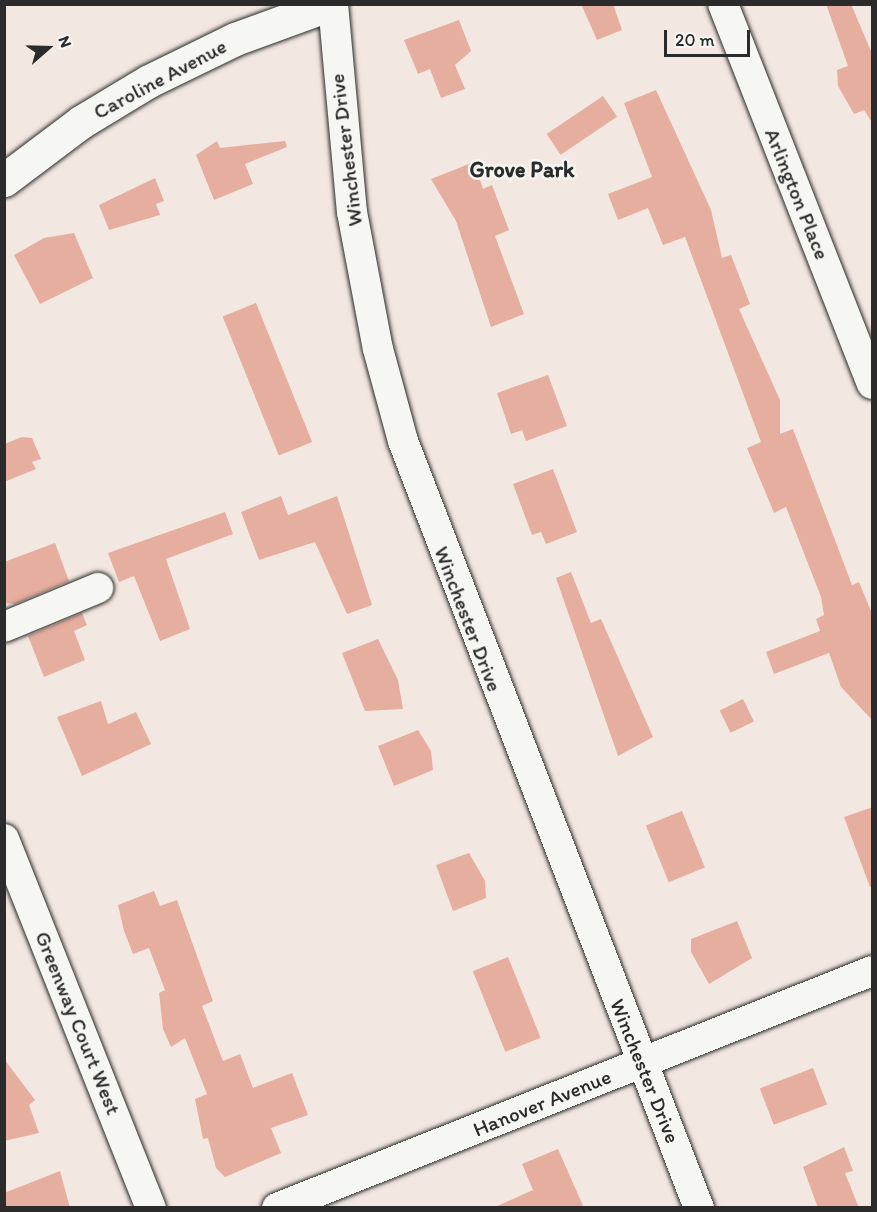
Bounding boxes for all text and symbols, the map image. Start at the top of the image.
north arrow [18,18,78,78]
scale bar [667,18,752,56]
text: 20 m [675,29,715,51]
text: N [55,33,76,50]
street label: Caroline Avenue [89,33,231,125]
street label: Winchester Drive [324,72,368,228]
street label: Arlington Place [759,125,835,263]
district label: Grove Park [470,157,574,183]
street label: Winchester Drive [429,543,507,695]
street label: Greenway Court West [30,928,126,1118]
street label: Winchester Drive [605,995,685,1147]
street label: Hanover Avenue [469,1064,615,1142]

